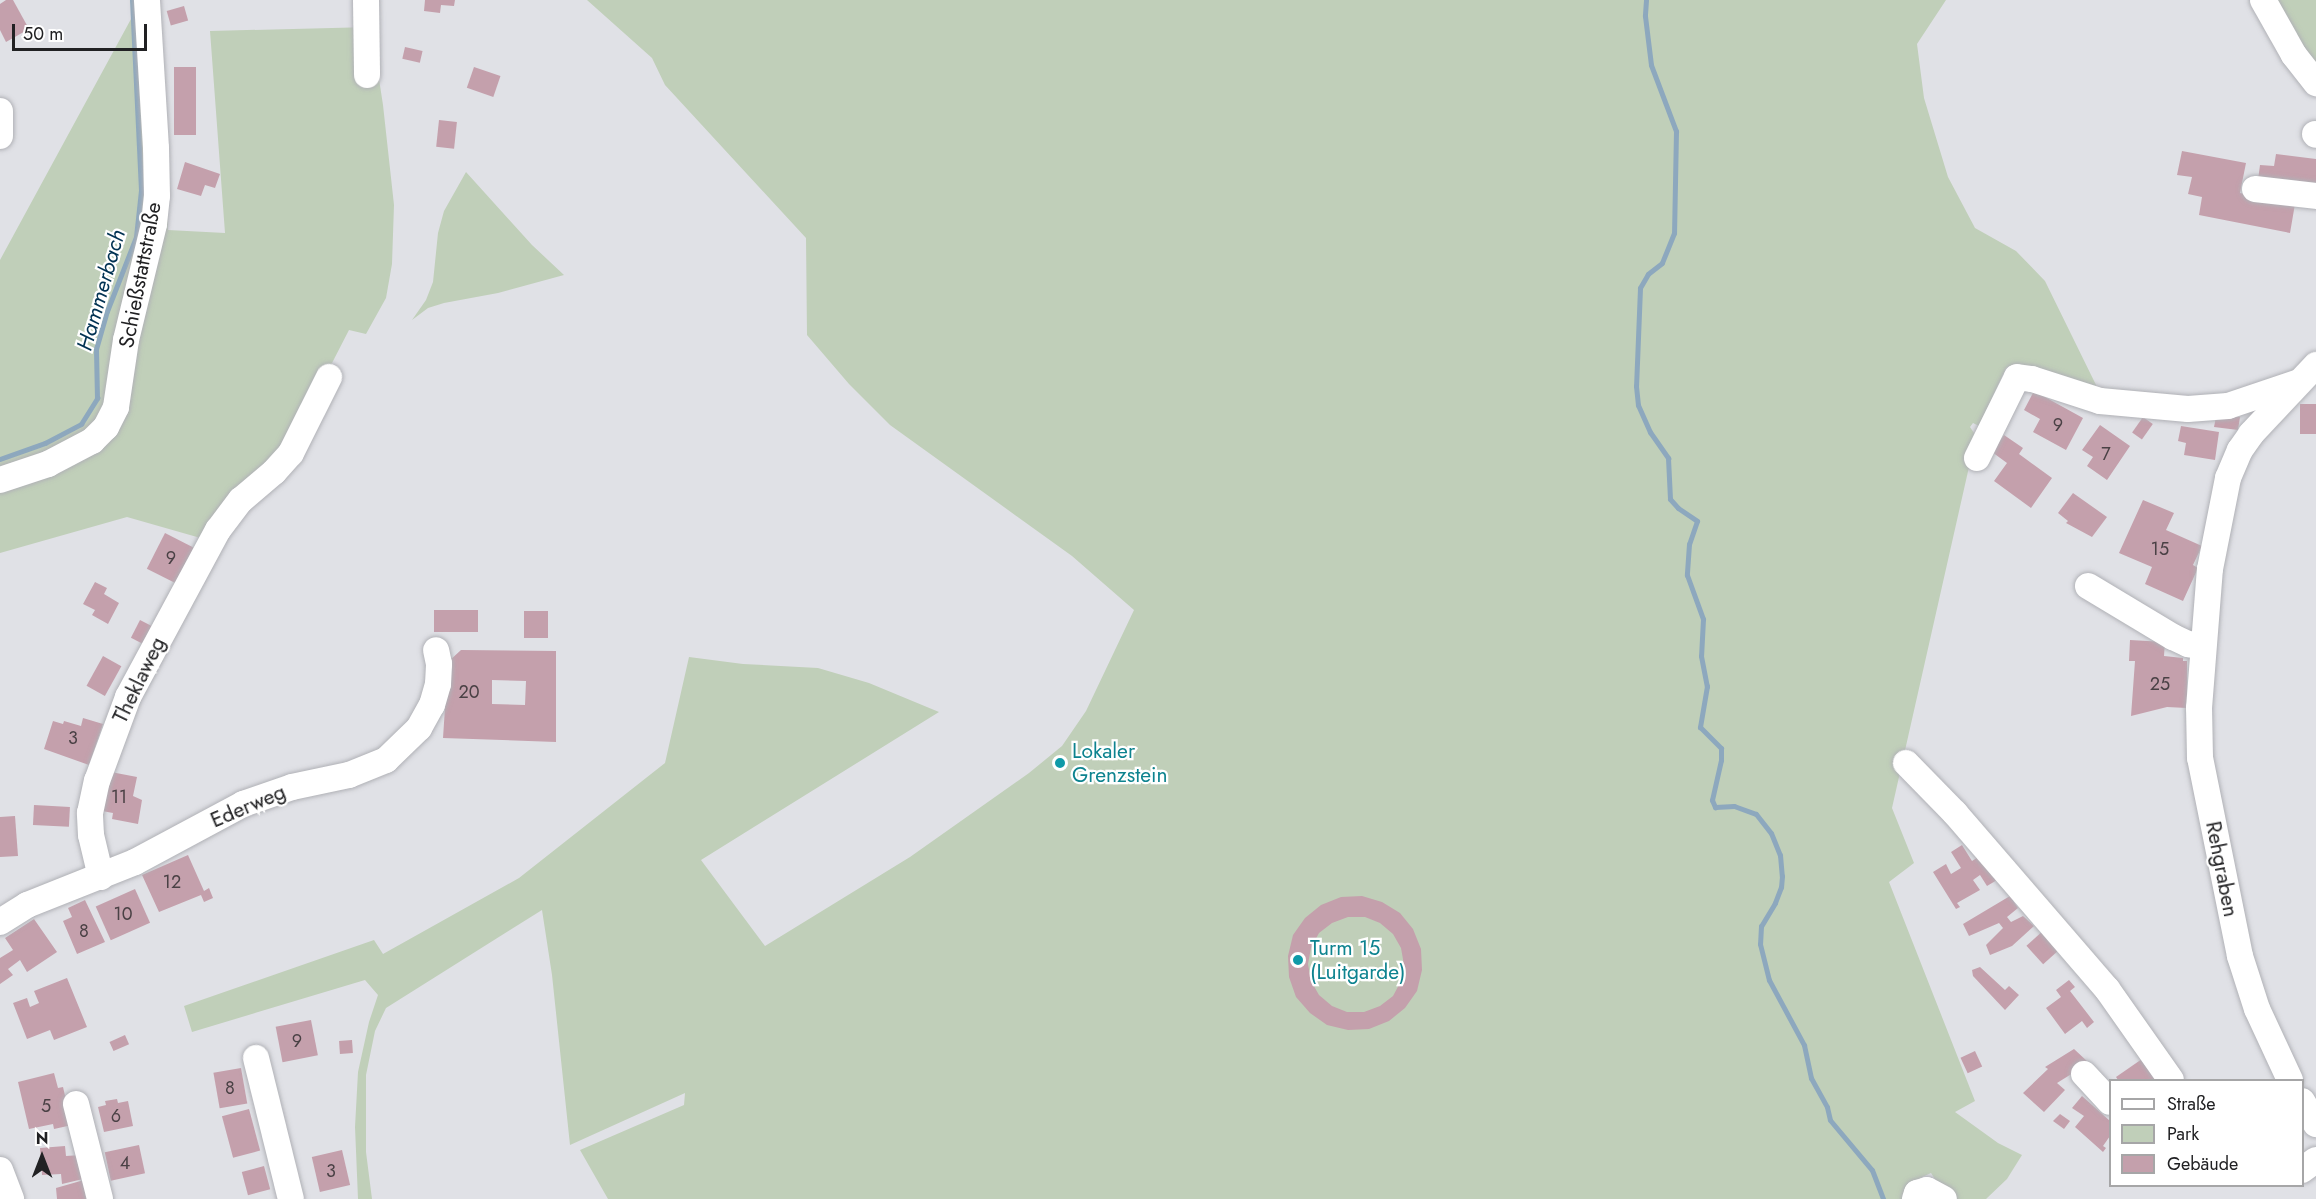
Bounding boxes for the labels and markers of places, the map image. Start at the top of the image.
place label: Lokaler Grenzstein [1072,738,1167,788]
marker: Lokaler Grenzstein [1053,756,1067,770]
place label: Turm 15 (Luitgarde) [1310,935,1406,985]
marker: Turm 15 (Luitgarde) [1291,953,1305,967]

